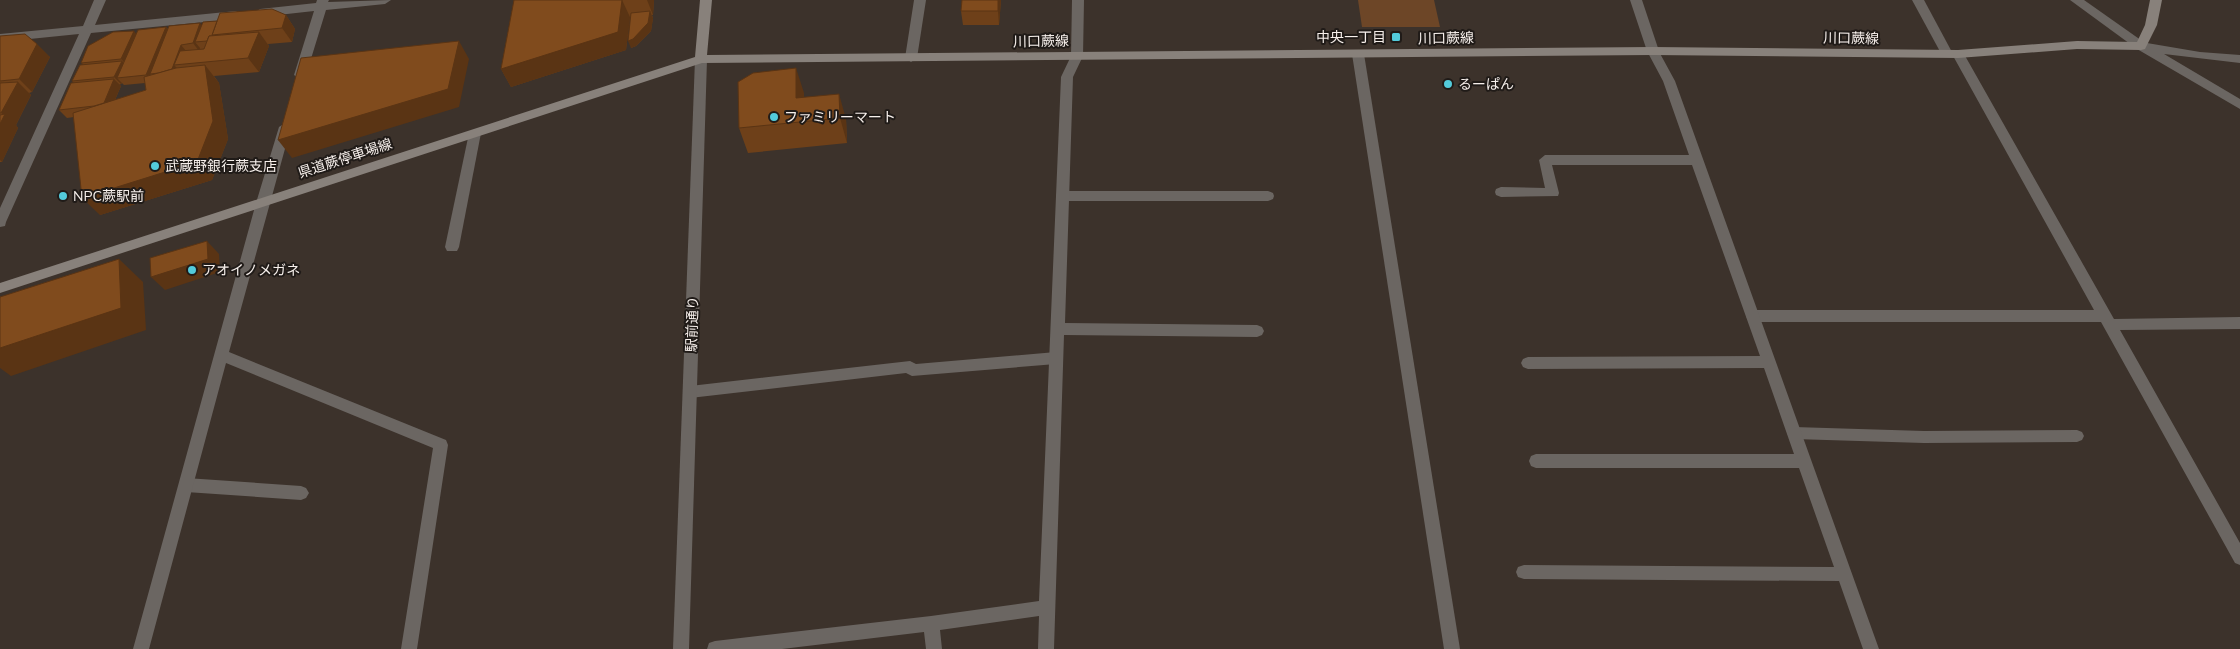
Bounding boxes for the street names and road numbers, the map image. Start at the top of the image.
street label: 川口蕨線 [1418,29,1474,47]
street label: 川口蕨線 [1823,29,1879,47]
street label: 川口蕨線 [1013,32,1069,50]
street label: 県道蕨停車場線 [296,134,394,182]
street label: 駅前通り [682,296,702,352]

